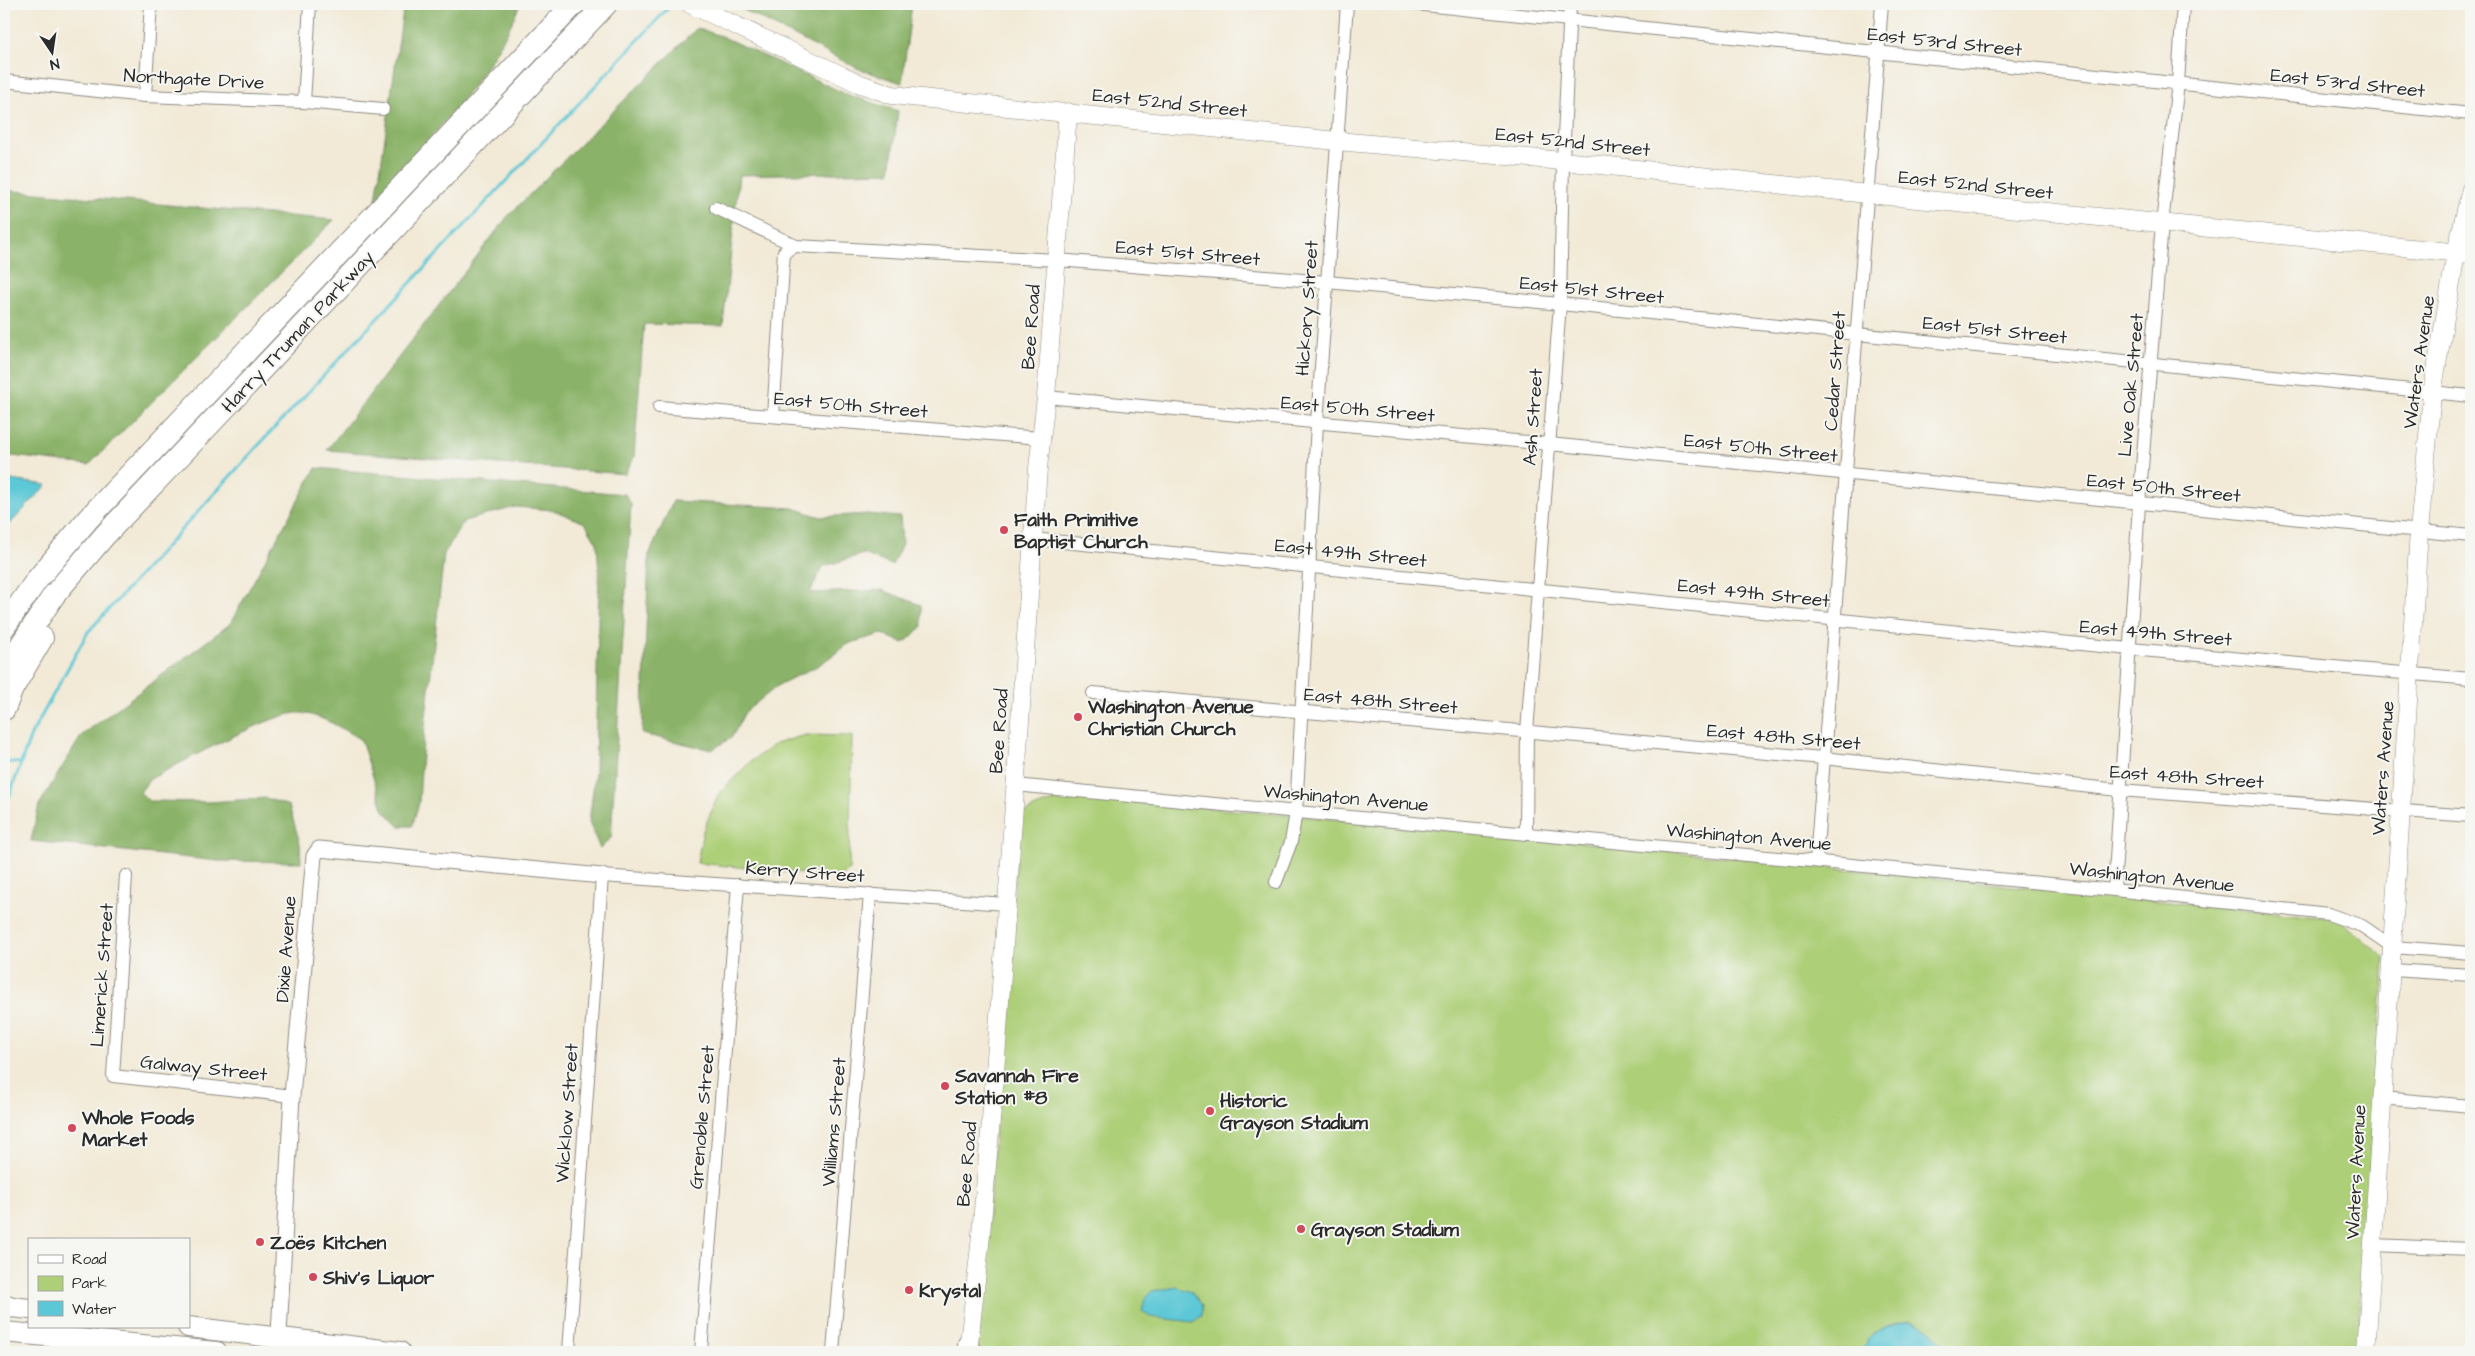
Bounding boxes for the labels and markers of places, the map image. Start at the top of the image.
place label: Faith Primitive Baptist Church [1014,507,1148,556]
marker: Faith Primitive Baptist Church [998,524,1010,536]
place label: Washington Avenue Christian Church [1087,694,1255,743]
marker: Washington Avenue Christian Church [1072,711,1084,723]
place label: Savannah Fire Station #8 [954,1063,1080,1112]
marker: Savannah Fire Station #8 [939,1080,951,1092]
place label: Historic Grayson Stadium [1220,1088,1369,1138]
place label: Whole Foods Market [81,1105,195,1154]
marker: Historic Grayson Stadium [1204,1105,1216,1117]
marker: Whole Foods Market [66,1122,78,1134]
place label: Grayson Stadium [1311,1217,1460,1245]
marker: Grayson Stadium [1295,1223,1307,1235]
place label: Zoës Kitchen [270,1230,387,1257]
marker: Zoës Kitchen [254,1236,266,1248]
place label: Shiv’s Liquor [322,1265,435,1292]
marker: Shiv’s Liquor [307,1271,319,1283]
place label: Krystal [919,1278,981,1306]
marker: Krystal [903,1284,915,1296]

